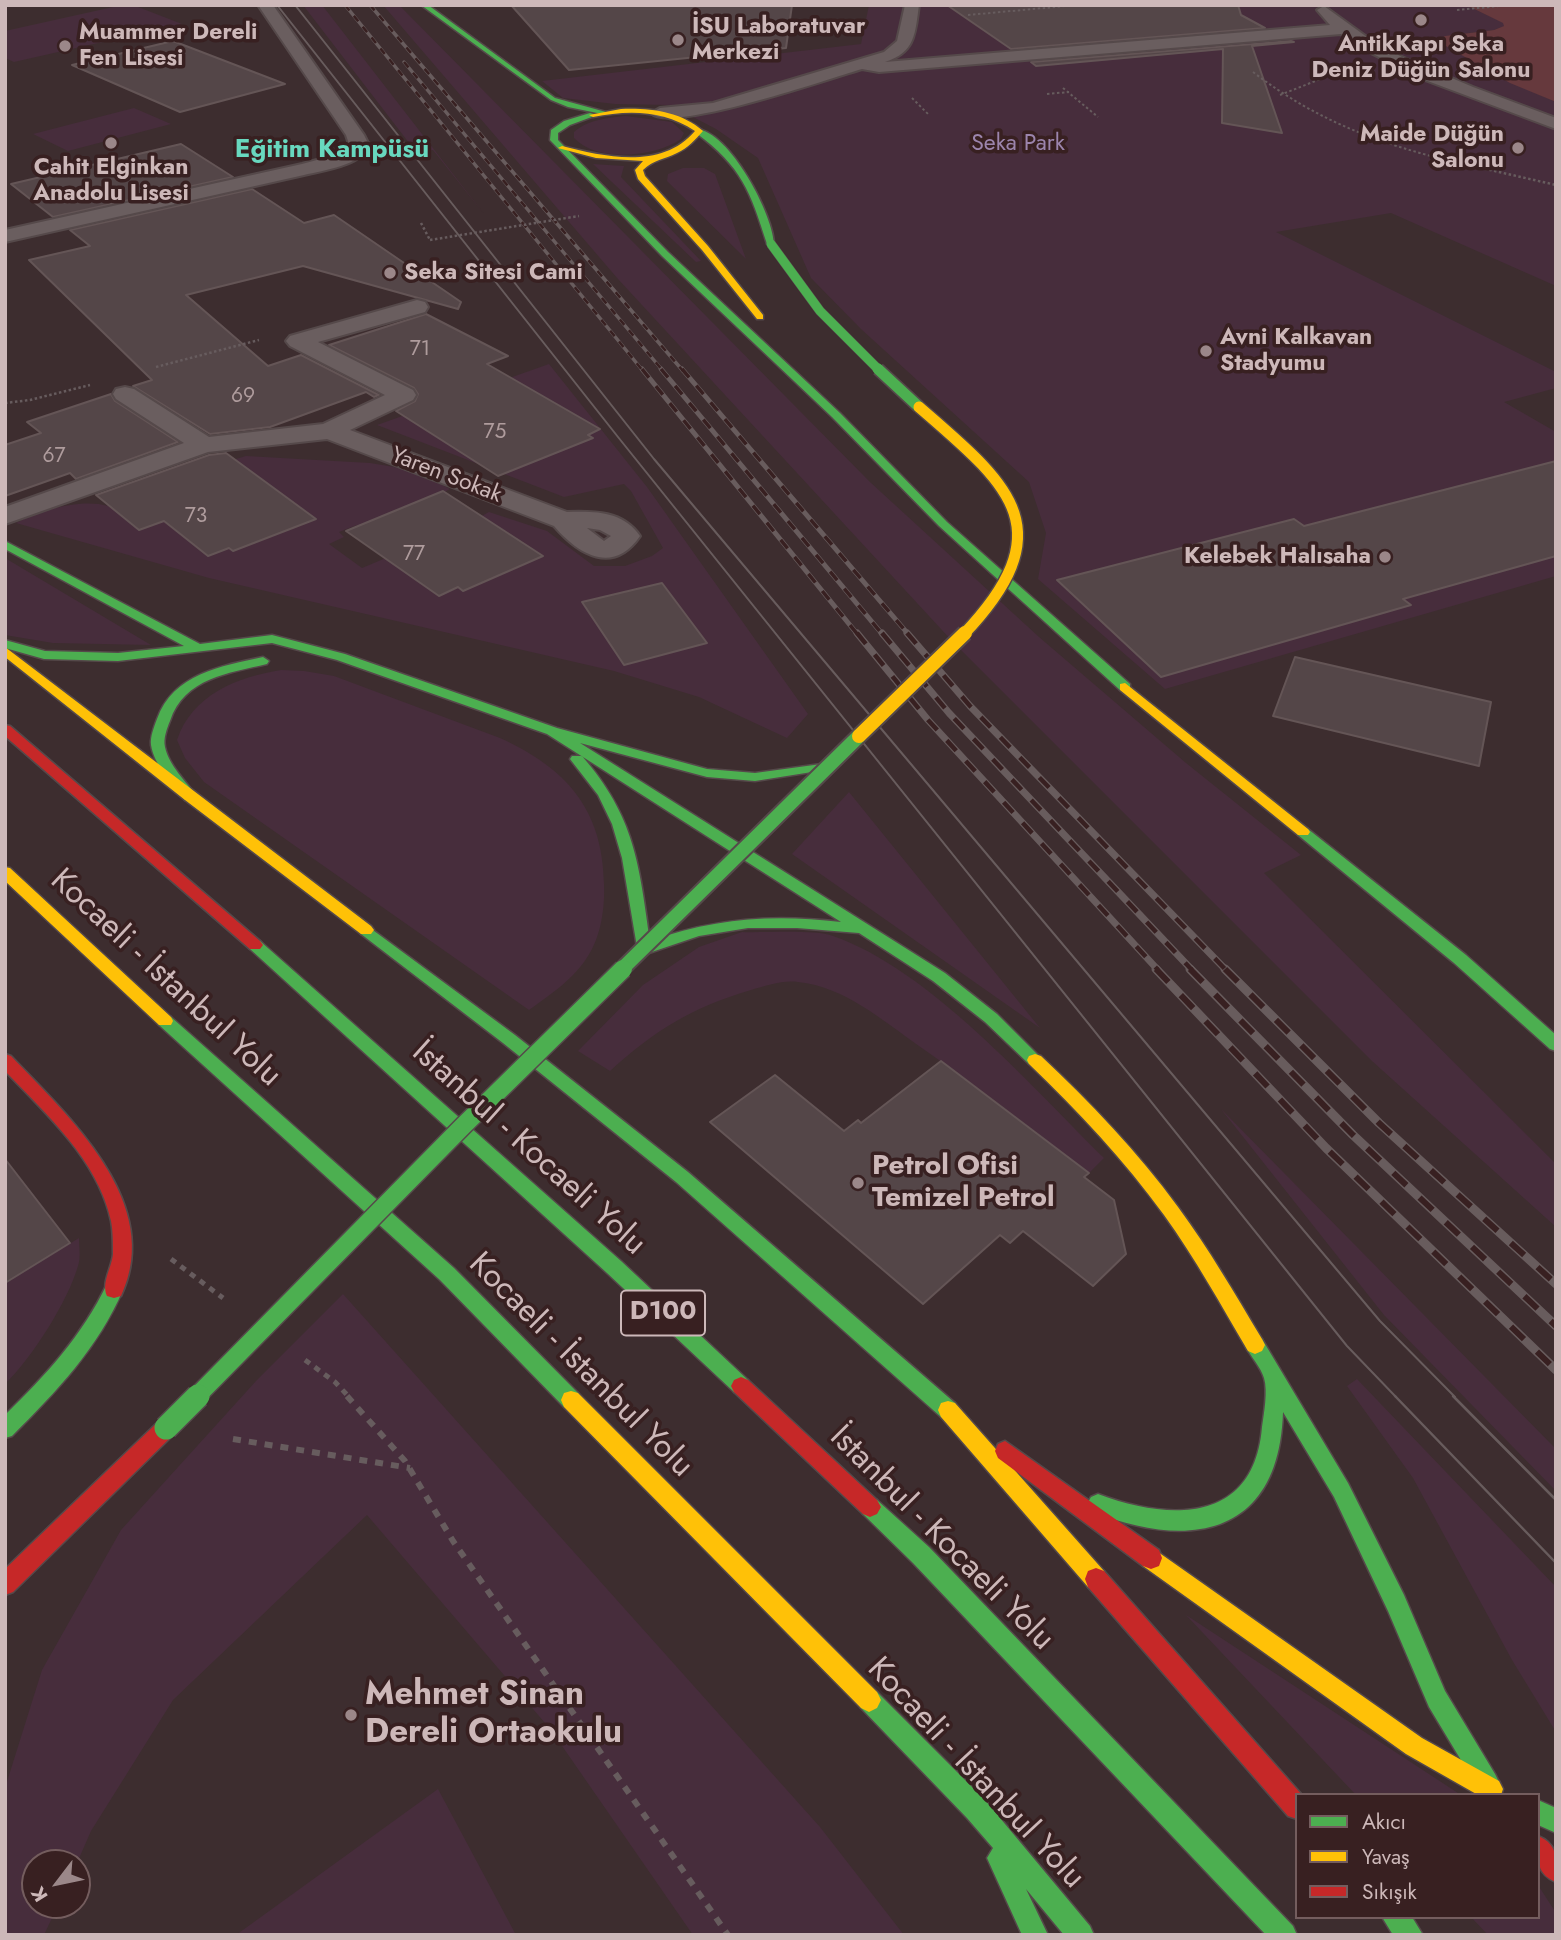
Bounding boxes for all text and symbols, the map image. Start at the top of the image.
marker: AntikKapı Seka Deniz Düğün Salonu [1413,12,1429,28]
place label: İSU Laboratuvar Merkezi [692,13,865,67]
place label: Muammer Dereli Fen Lisesi [79,19,257,73]
place label: AntikKapı Seka Deniz Düğün Salonu [1312,31,1530,85]
marker: İSU Laboratuvar Merkezi [670,32,686,48]
marker: Muammer Dereli Fen Lisesi [57,38,73,54]
place label: Maide Düğün Salonu [1360,121,1504,175]
park label: Seka Park [971,130,1065,158]
marker: Cahit Elginkan Anadolu Lisesi [103,135,119,151]
district label: Eğitim Kampüsü [235,135,429,167]
marker: Maide Düğün Salonu [1510,140,1526,156]
place label: Cahit Elginkan Anadolu Lisesi [33,154,189,208]
place label: Seka Sitesi Cami [404,259,583,287]
marker: Seka Sitesi Cami [382,265,398,281]
place label: Avni Kalkavan Stadyumu [1220,324,1372,378]
house number: 71 [410,337,430,363]
marker: Avni Kalkavan Stadyumu [1198,343,1214,359]
house number: 69 [231,384,255,410]
house number: 75 [484,420,506,446]
street label: Yaren Sokak [387,442,505,510]
house number: 67 [42,444,66,470]
house number: 73 [185,504,207,530]
house number: 77 [403,542,425,568]
place label: Kelebek Halısaha [1184,543,1371,571]
marker: Kelebek Halısaha [1377,549,1393,565]
street label: Kocaeli - İstanbul Yolu [41,862,289,1096]
street label: İstanbul - Kocaeli Yolu [403,1033,653,1265]
place label: Petrol Ofisi Temizel Petrol [872,1150,1055,1216]
marker: Petrol Ofisi Temizel Petrol [850,1175,866,1191]
street label: Kocaeli - İstanbul Yolu [459,1245,701,1487]
road number: D100 [621,1290,705,1336]
street label: İstanbul - Kocaeli Yolu [820,1418,1062,1660]
street label: Kocaeli - İstanbul Yolu [858,1650,1092,1898]
place label: Mehmet Sinan Dereli Ortaokulu [365,1676,622,1754]
marker: Mehmet Sinan Dereli Ortaokulu [343,1707,359,1723]
legend [1295,1793,1540,1919]
text: Akıcı [1362,1807,1406,1837]
text: Yavaş [1362,1842,1409,1872]
north arrow [21,1849,91,1919]
text: Sıkışık [1362,1877,1417,1907]
text: K [24,1882,54,1907]

